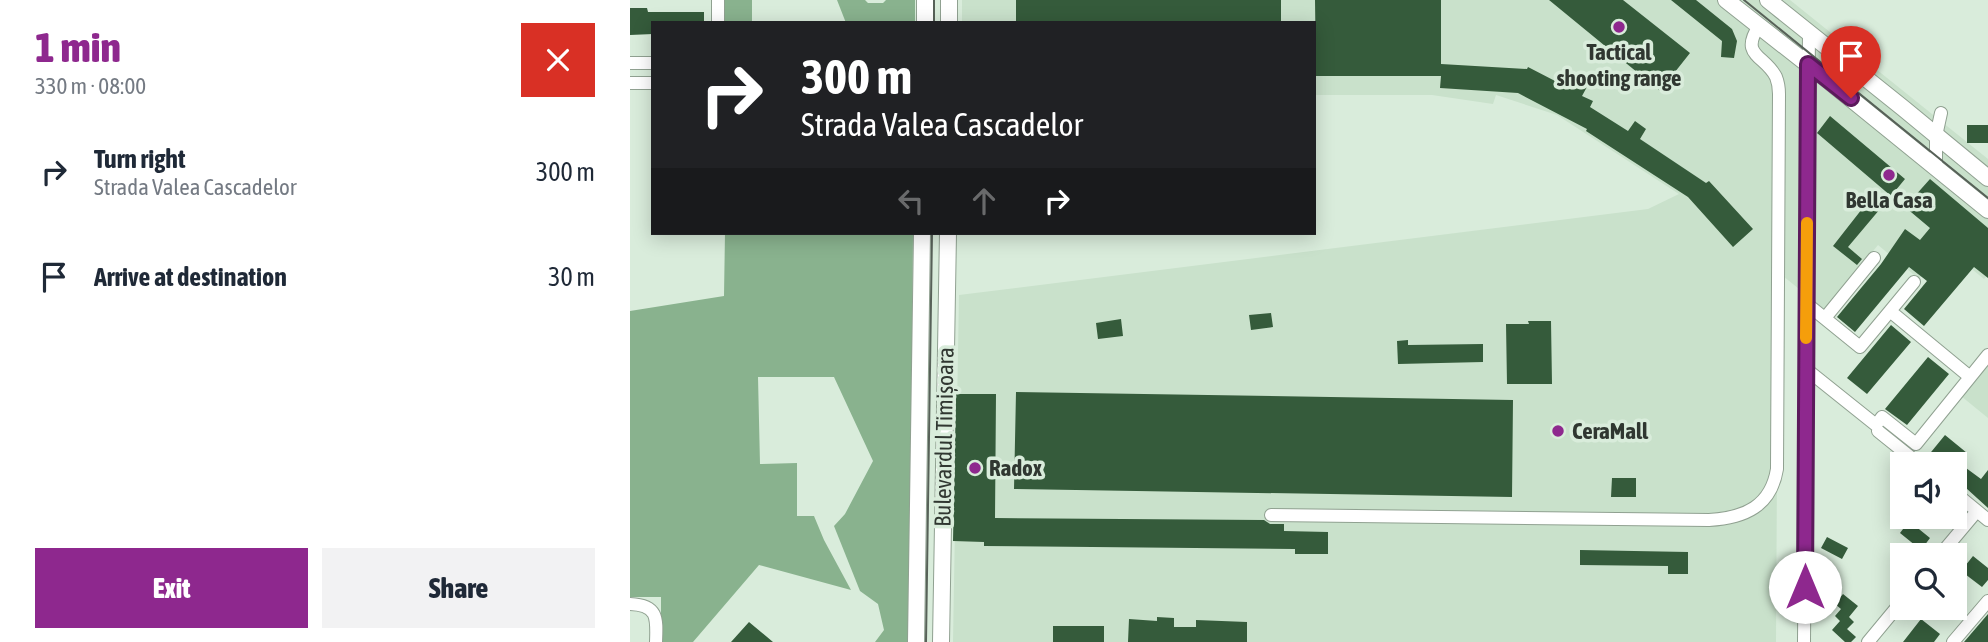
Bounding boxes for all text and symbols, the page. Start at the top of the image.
marker: Tactical shooting range [1611,19,1627,35]
text: 1 min [35,23,121,71]
button: close [521,23,595,97]
pin [1821,26,1881,98]
icon: arrive [1832,37,1870,75]
place label: Tactical shooting range [1556,39,1682,91]
text: 300 m [801,48,912,104]
icon: right [686,49,777,140]
text: 330 m · 08:00 [35,73,146,99]
text: Strada Valea Cascadelor [801,106,1083,143]
text: Turn right [94,144,185,174]
icon: right [35,153,73,191]
text: 300 m [536,157,595,187]
marker: Bella Casa [1881,167,1897,183]
text: Strada Valea Cascadelor [94,174,297,200]
icon: left [892,182,930,220]
icon: ahead [965,182,1003,220]
icon: right [1038,182,1076,220]
place label: Bella Casa [1845,187,1933,213]
icon: arrive [35,258,73,296]
text: Arrive at destination [94,262,287,292]
text: 30 m [548,262,595,292]
street label: Bulevardul Timișoara [929,347,959,527]
place label: CeraMall [1572,418,1649,444]
marker: CeraMall [1550,423,1566,439]
map controls [1890,452,1967,620]
button: sound [1890,452,1967,529]
place label: Radox [989,455,1042,481]
marker: Radox [967,460,983,476]
button: search [1890,543,1967,620]
button: Exit [35,548,308,628]
button: Share [322,548,595,628]
position arrow [1768,550,1842,624]

